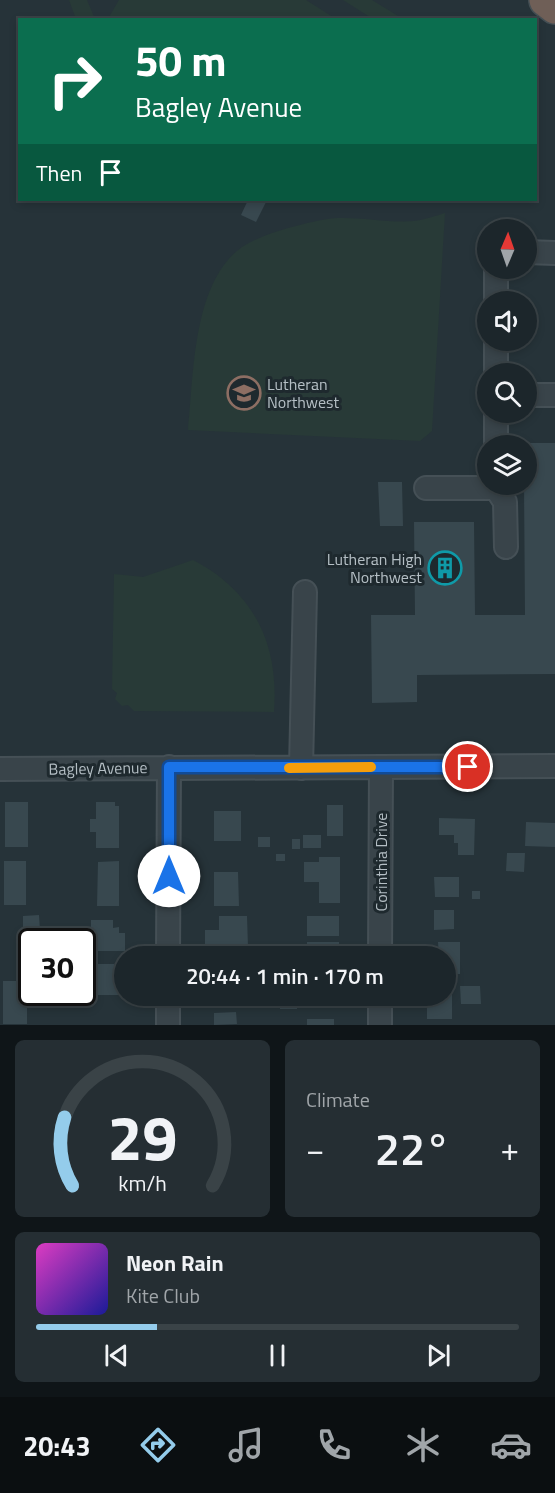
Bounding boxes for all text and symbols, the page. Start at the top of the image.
text: 50 m [135,28,227,92]
icon: right [36,42,114,120]
text: Bagley Avenue [135,86,302,127]
text: Then [36,156,82,190]
icon: arrive [94,156,127,189]
north arrow [477,219,537,279]
map controls [477,219,537,495]
button: sound [477,291,537,351]
button: search [477,363,537,423]
place label: Lutheran Northwest [267,372,339,414]
school or university icon: Lutheran Northwest [226,375,262,411]
button: layers [477,435,537,495]
place label: Lutheran High Northwest [327,547,422,589]
building icon: Lutheran High Northwest [427,550,463,586]
pin [442,741,493,792]
icon: arrive [451,750,484,783]
street label: Bagley Avenue [48,755,148,781]
street label: Corinthia Drive [369,813,393,911]
position arrow [137,844,201,908]
speed limit sign: 30 [18,928,96,1006]
text: 20:44 · 1 min · 170 m [186,959,384,993]
text: Climate [306,1084,370,1115]
text: 29 [108,1089,177,1184]
text: 22° [375,1114,450,1182]
text: − [306,1124,324,1174]
text: + [501,1124,519,1174]
text: km/h [118,1167,167,1199]
text: Neon Rain [126,1246,224,1280]
text: Kite Club [126,1280,200,1311]
icon: previous [100,1339,133,1372]
icon: pause [261,1339,294,1372]
icon: next [422,1339,455,1372]
icon: directions [137,1424,179,1466]
icon: music [225,1424,267,1466]
icon: phone [313,1424,355,1466]
icon: climate [402,1424,444,1466]
icon: car [490,1424,532,1466]
text: 20:43 [23,1425,91,1466]

